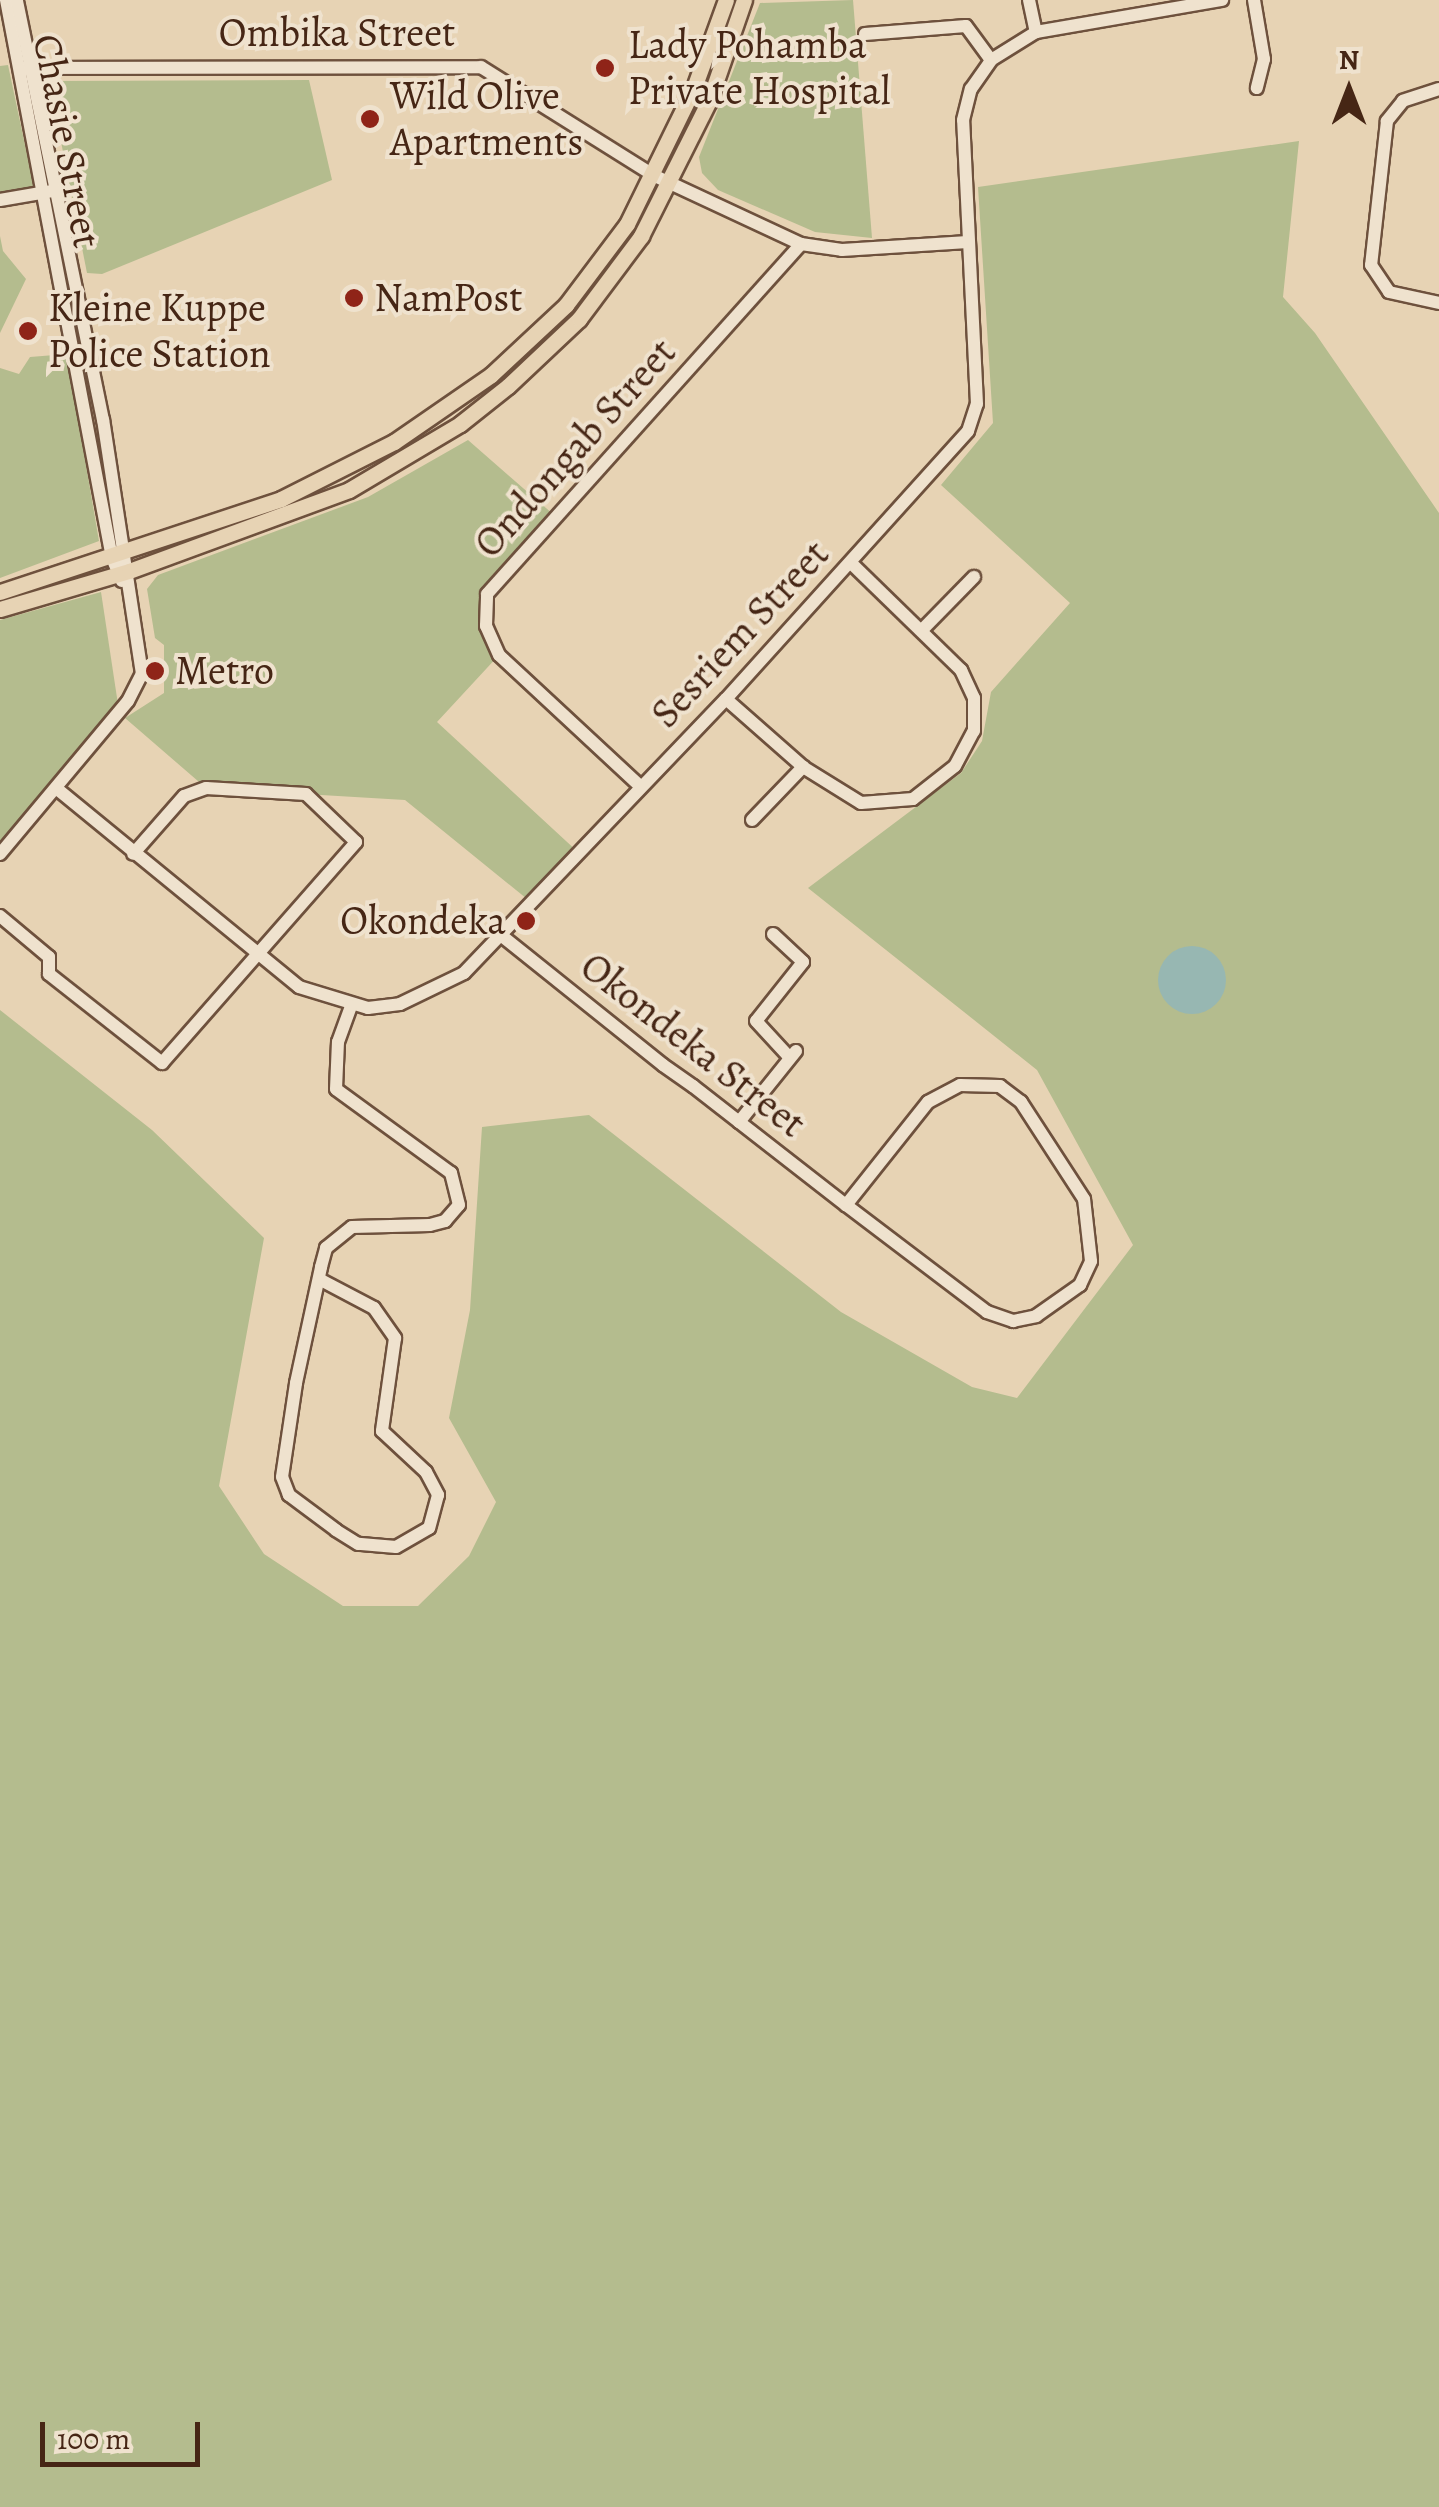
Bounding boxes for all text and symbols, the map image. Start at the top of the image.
street label: Ombika Street [219,9,455,57]
place label: Lady Pohamba Private Hospital [628,21,890,115]
street label: Chasie Street [23,30,111,252]
north arrow [1299,40,1399,140]
text: N [1339,41,1359,79]
marker: Lady Pohamba Private Hospital [592,55,618,81]
place label: Wild Olive Apartments [390,72,583,166]
marker: Wild Olive Apartments [359,108,381,130]
place label: NamPost [374,274,523,322]
place label: Kleine Kuppe Police Station [48,284,271,378]
marker: NamPost [343,287,365,309]
marker: Kleine Kuppe Police Station [17,320,39,342]
street label: Ondongab Street [464,329,686,567]
street label: Sesriem Street [641,530,839,738]
place label: Metro [175,647,274,695]
marker: Metro [144,660,166,682]
place label: Okondeka [340,897,506,945]
marker: Okondeka [515,910,537,932]
street label: Okondeka Street [571,942,815,1148]
scale bar [45,2402,205,2464]
text: 100 m [57,2419,130,2459]

